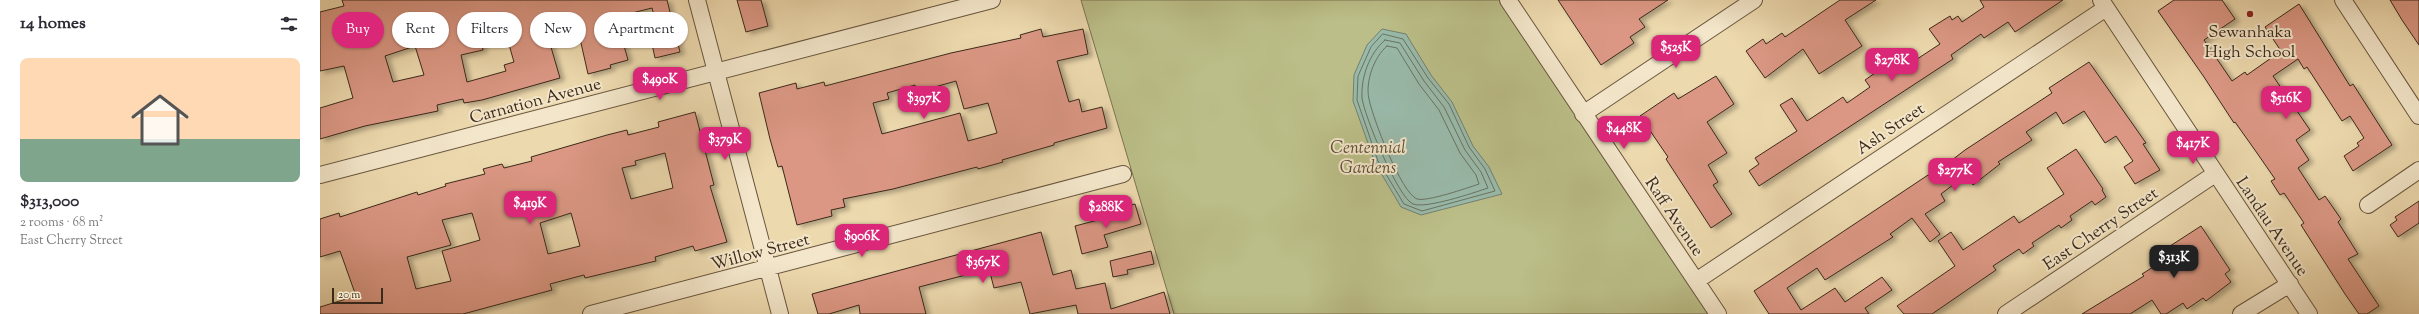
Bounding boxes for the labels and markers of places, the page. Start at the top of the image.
marker: Sewanhaka High School [2245,9,2255,19]
place label: Sewanhaka High School [2205,21,2296,65]
pin: $525K [1648,35,1704,69]
pin: $278K [1864,48,1920,82]
pin: $490K [632,67,688,101]
pin: $397K [896,86,952,120]
pin: $516K [2258,86,2314,120]
pin: $448K [1596,116,1652,150]
pin: $379K [697,127,753,161]
pin: $417K [2165,131,2221,165]
pin: $277K [1927,158,1983,192]
pin: $419K [502,191,558,225]
pin: $288K [1078,195,1134,229]
pin: $906K [834,224,890,258]
pin: $313K [2146,245,2202,279]
pin: $367K [955,250,1011,284]

